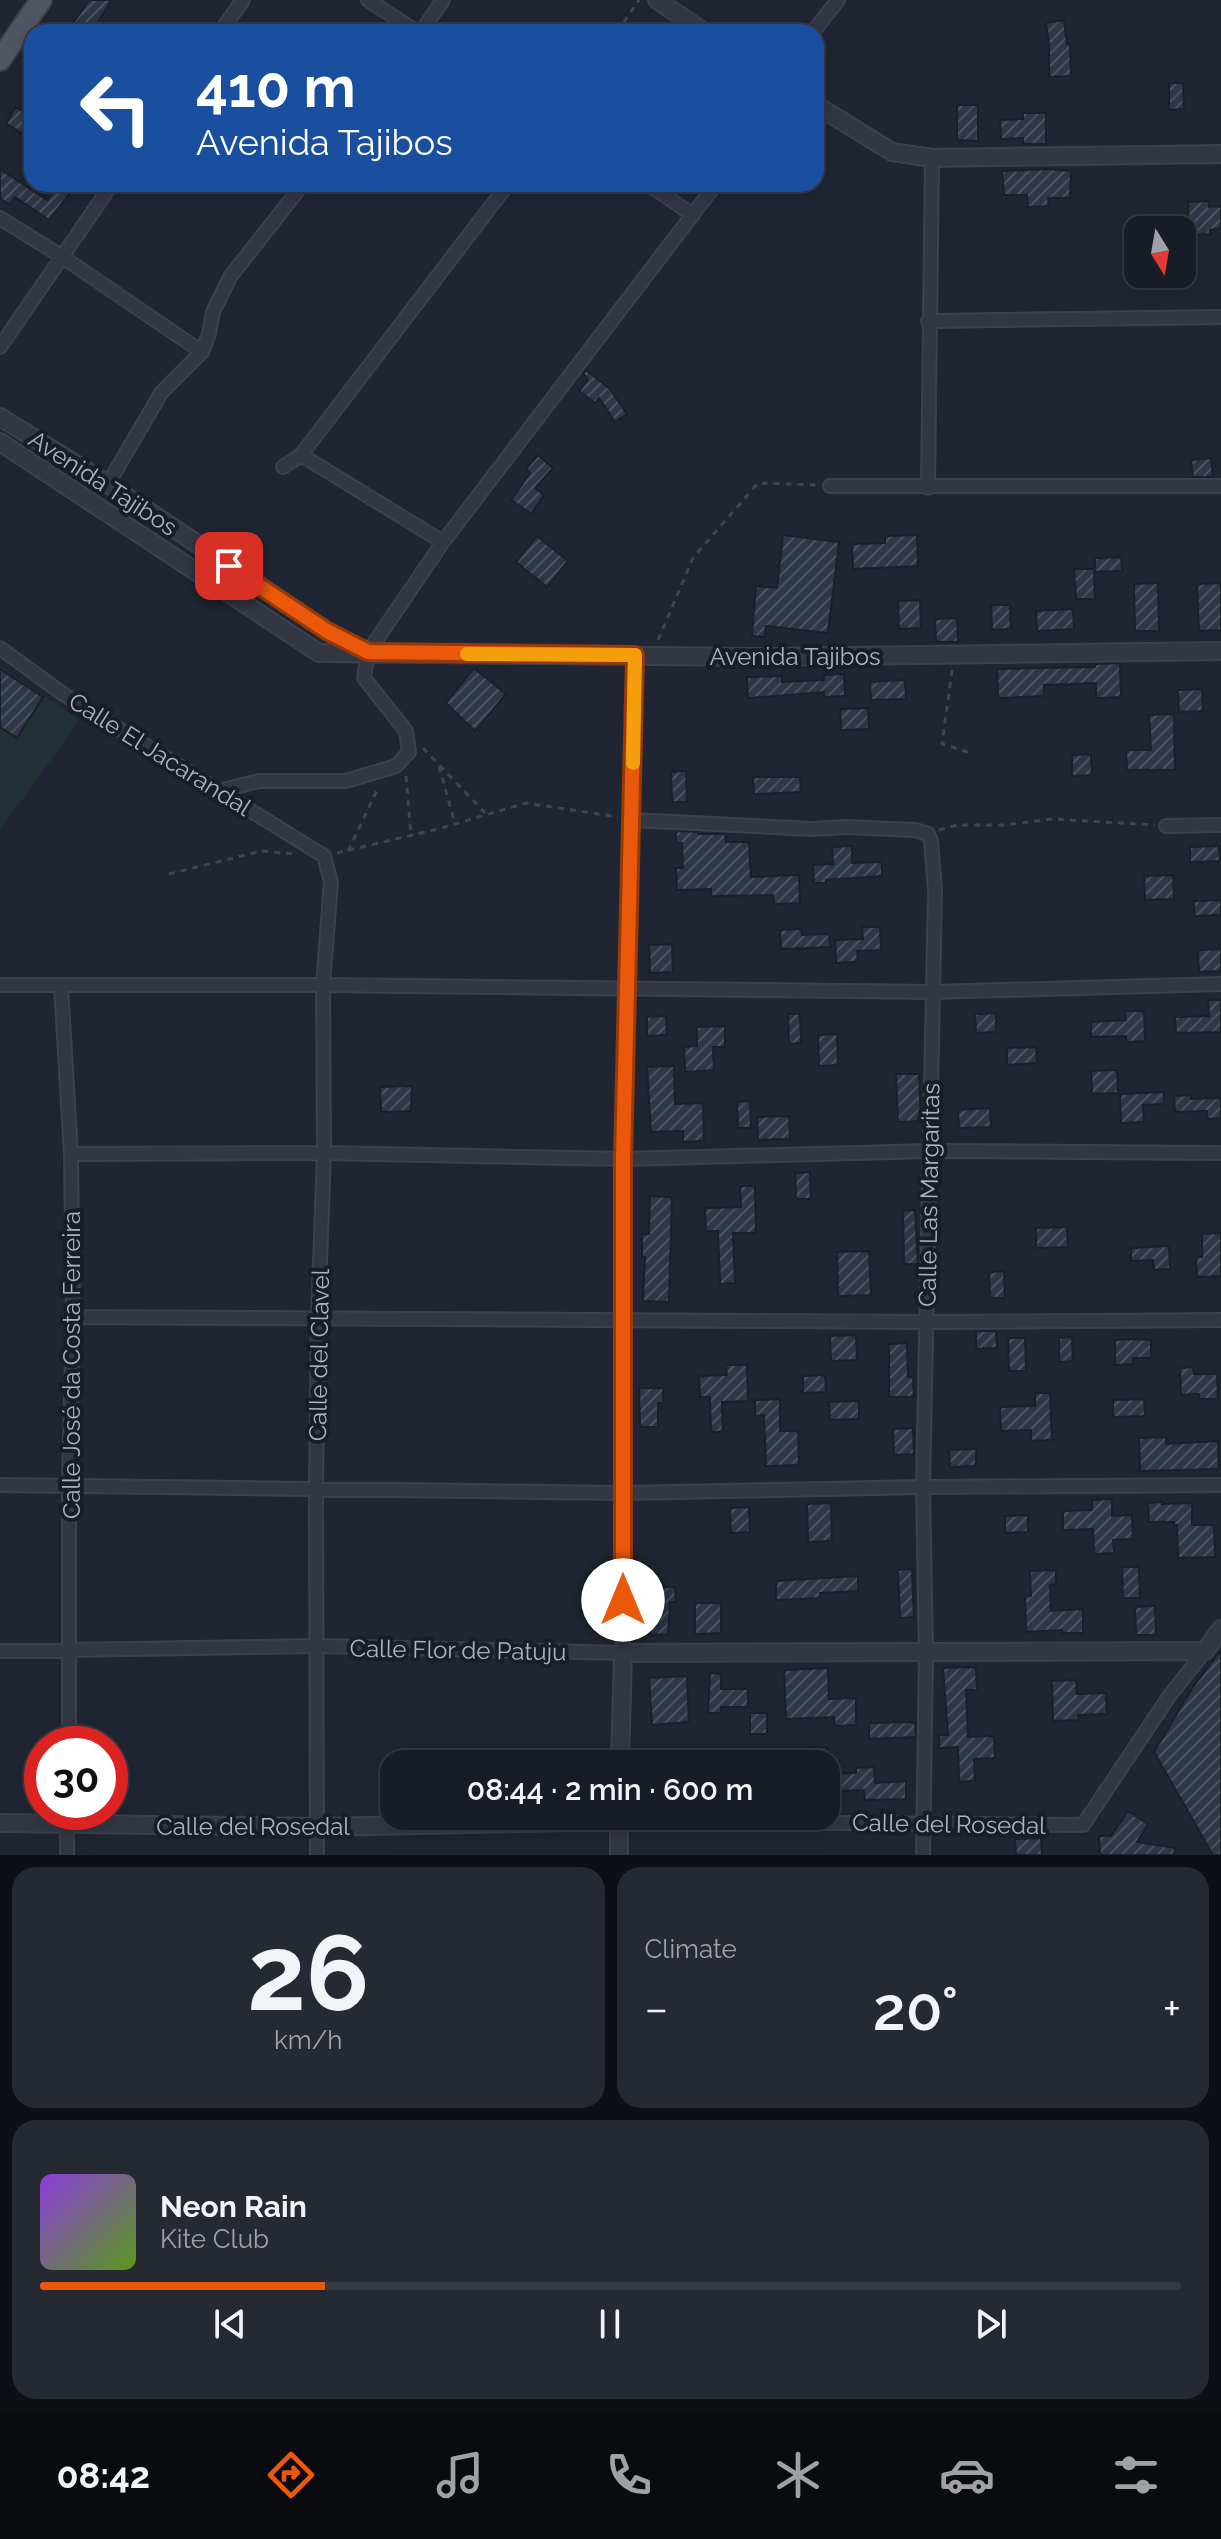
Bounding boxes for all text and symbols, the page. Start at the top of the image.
text: 410 m [196,54,356,120]
icon: left [64,56,168,160]
text: Avenida Tajibos [196,121,453,163]
north arrow [1124,216,1196,288]
map controls [1124,216,1196,288]
street label: Avenida Tajibos [23,424,183,542]
pin [195,532,263,600]
icon: arrive [207,544,251,588]
street label: Avenida Tajibos [709,642,881,671]
street label: Calle El Jacarandal [64,686,257,822]
street label: Calle Las Margaritas [913,1083,945,1307]
street label: Calle José da Costa Ferreira [57,1211,86,1519]
street label: Calle del Clavel [303,1268,335,1441]
position arrow [581,1558,665,1642]
street label: Calle Flor de Patuju [349,1634,567,1666]
speed limit sign: 30 [24,1726,128,1830]
text: 08:44 · 2 min · 600 m [467,1772,753,1807]
street label: Calle del Rosedal [852,1808,1046,1840]
street label: Calle del Rosedal [156,1812,350,1841]
text: 26 [247,1912,369,2034]
text: Climate [645,1934,737,1964]
text: 20° [873,1974,958,2044]
text: − [645,1983,668,2034]
text: + [1163,1983,1181,2034]
text: km/h [274,2025,343,2055]
text: Neon Rain [160,2189,307,2224]
text: Kite Club [160,2224,269,2254]
icon: previous [208,2302,252,2346]
icon: pause [588,2302,632,2346]
icon: next [969,2302,1013,2346]
icon: directions [263,2447,319,2503]
icon: music [432,2447,488,2503]
icon: phone [601,2447,657,2503]
icon: climate [770,2447,826,2503]
icon: car [939,2447,995,2503]
icon: filters [1108,2447,1164,2503]
text: 08:42 [57,2454,150,2496]

